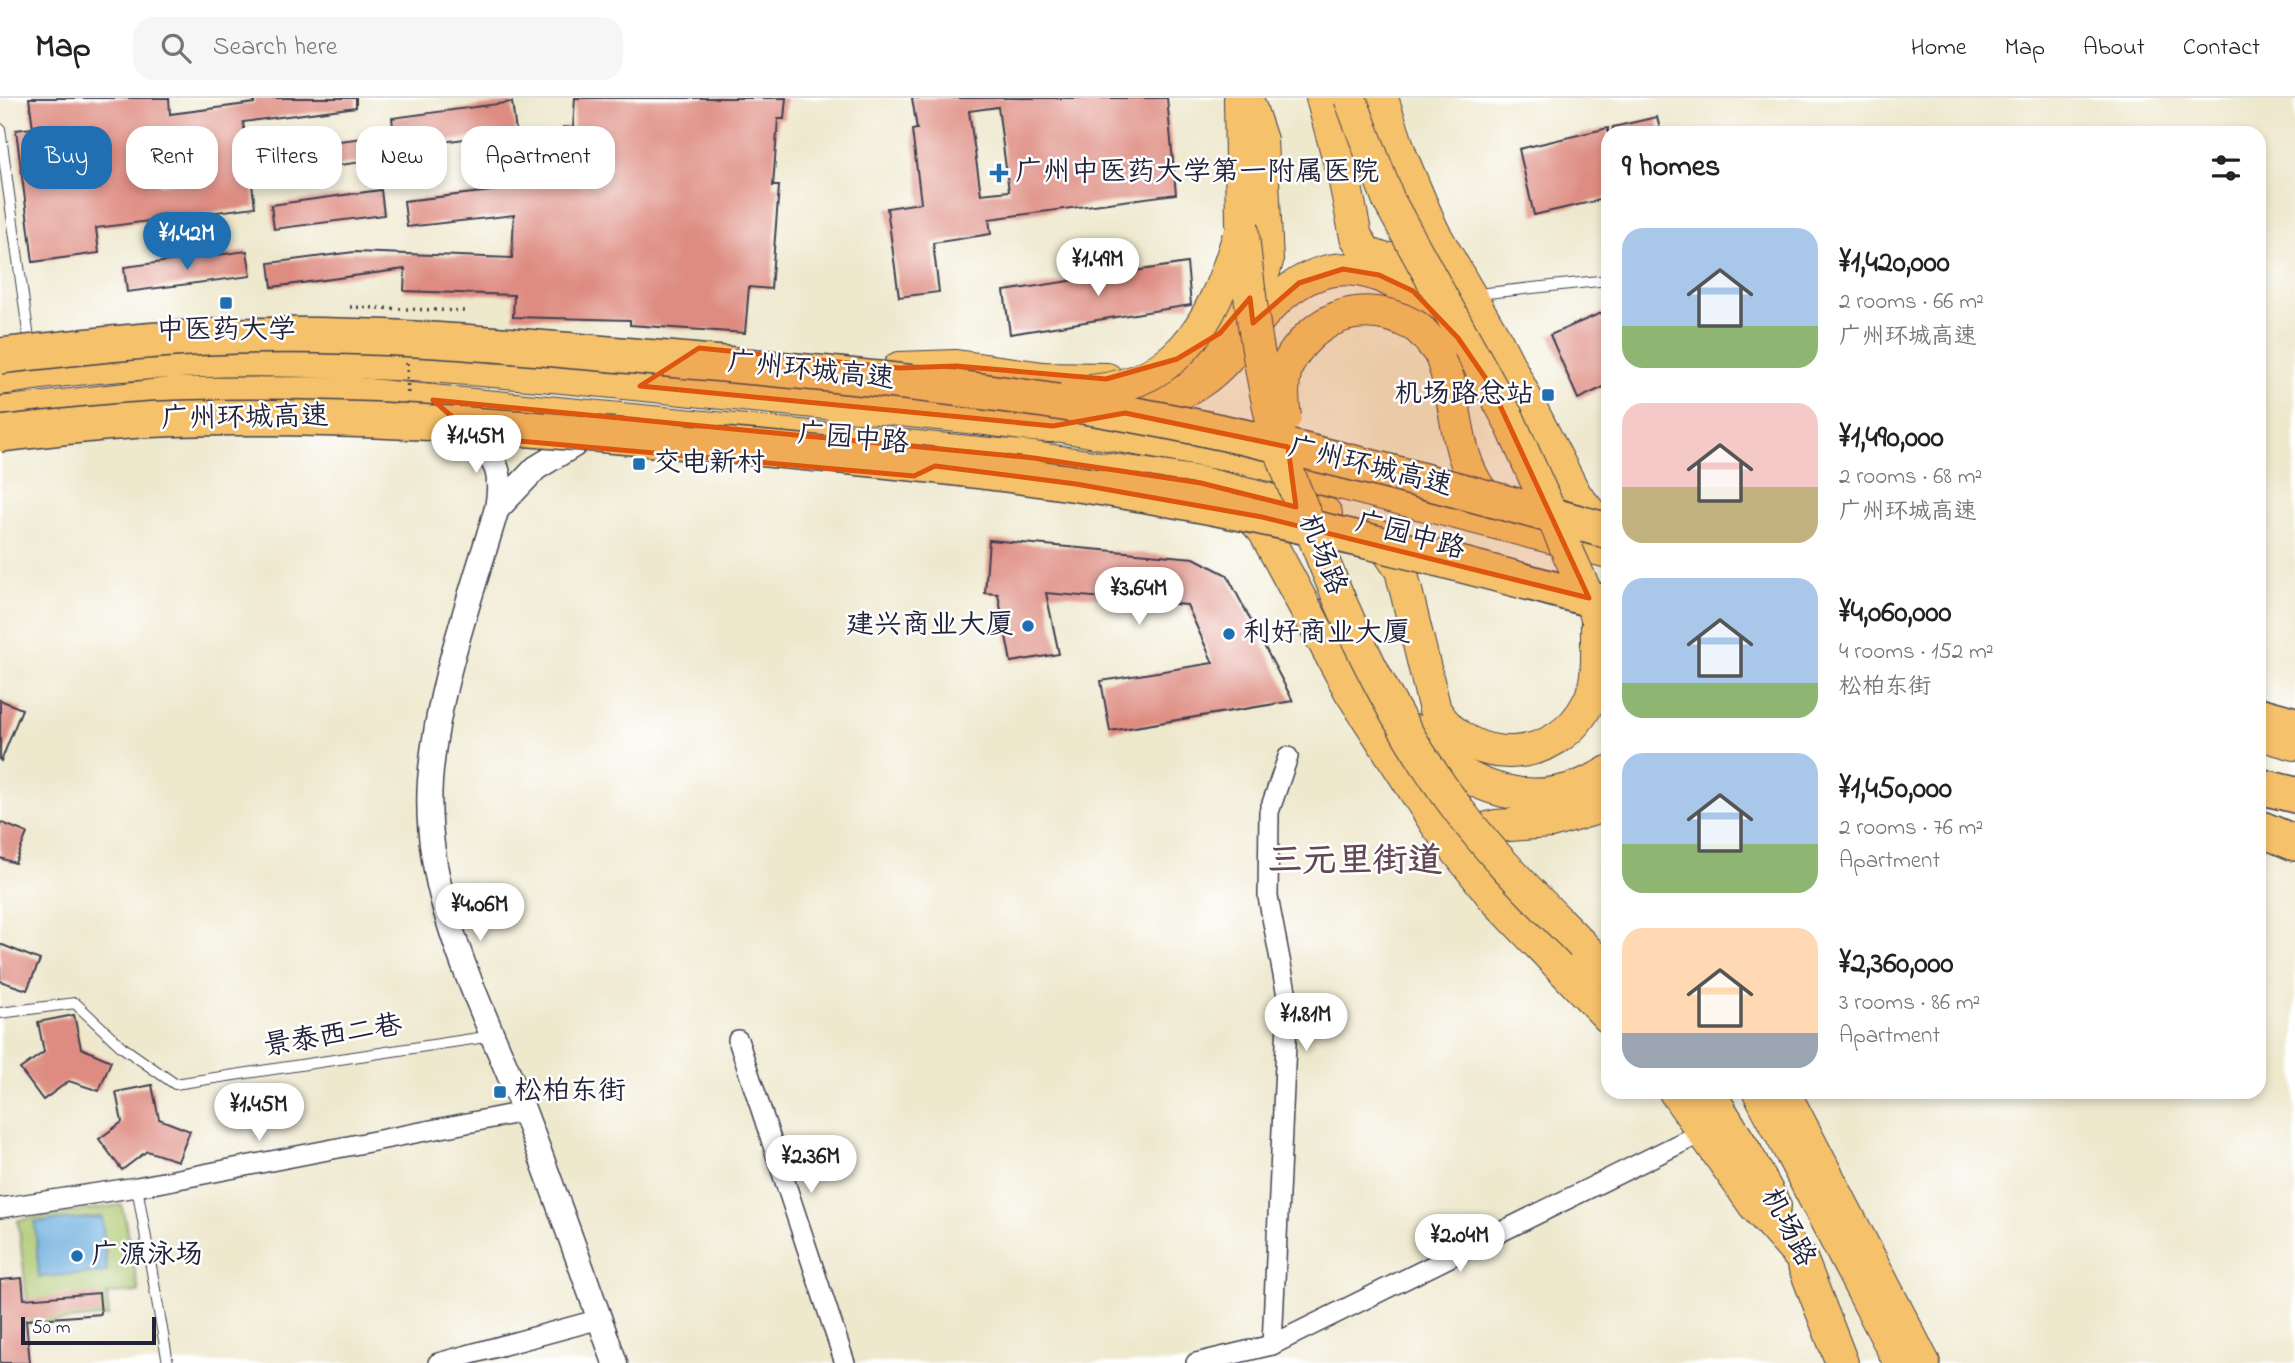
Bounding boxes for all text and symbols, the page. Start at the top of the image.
search box [133,17,623,80]
text: Map [35,24,91,72]
icon: search [157,29,195,67]
text: Search here [213,29,337,67]
text: Home [1911,31,1967,66]
text: Map [2005,31,2045,66]
text: About [2083,31,2145,66]
text: Contact [2183,31,2260,66]
chip: Buy [21,126,112,189]
chip: Rent [126,126,218,189]
chip: Filters [232,126,342,189]
chip: New [356,126,447,189]
chip: Apartment [461,126,615,189]
text: 9 homes [1622,146,1720,190]
icon: filters [2207,149,2245,187]
place label: 广州中医药大学第一附属医院 [1015,153,1379,194]
marker: 广州中医药大学第一附属医院 [989,163,1009,183]
pin: ¥1.42M [130,212,244,272]
text: ¥1.42M [159,218,215,251]
pin: ¥1.49M [1041,238,1155,298]
text: ¥1,420,000 [1839,242,1950,286]
text: ¥1.49M [1072,244,1124,277]
icon: home [1678,256,1762,340]
text: 2 rooms · 66 m² [1839,286,1984,319]
marker: 中医药大学 [218,295,234,311]
place label: 中医药大学 [156,311,296,352]
text: 广州环城高速 [1839,321,1977,354]
street label: 广州环城高速 [725,343,897,401]
place label: 机场路总站 [1394,375,1534,416]
marker: 机场路总站 [1540,387,1556,403]
street label: 广州环城高速 [161,397,329,441]
street label: 广园中路 [795,415,911,465]
pin: ¥1.45M [419,416,533,475]
text: ¥1,490,000 [1839,417,1944,461]
text: ¥1.45M [447,421,505,454]
street label: 广州环城高速 [1284,428,1456,508]
icon: home [1678,431,1762,515]
place label: 交电新村 [653,444,765,485]
marker: 交电新村 [631,456,647,472]
text: 2 rooms · 68 m² [1839,461,1982,494]
text: 广州环城高速 [1839,496,1977,529]
street label: 广园中路 [1351,503,1469,571]
street label: 机场路 [1286,508,1356,602]
pin: ¥3.64M [1082,568,1196,627]
text: ¥3.64M [1111,573,1167,606]
text: ¥4,060,000 [1839,592,1951,636]
place label: 建兴商业大厦 [846,606,1014,647]
icon: home [1678,606,1762,690]
place label: 利好商业大厦 [1243,614,1411,655]
marker: 建兴商业大厦 [1020,618,1036,634]
marker: 利好商业大厦 [1221,626,1237,642]
text: 4 rooms · 152 m² [1839,636,1994,669]
text: 松柏东街 [1839,671,1931,704]
text: ¥1,450,000 [1839,768,1952,812]
icon: home [1678,781,1762,865]
text: 2 rooms · 76 m² [1839,812,1983,845]
district label: 三元里街道 [1267,837,1443,888]
text: Apartment [1839,845,1940,878]
pin: ¥4.06M [423,884,537,943]
text: ¥4.06M [451,889,509,922]
text: ¥2,360,000 [1839,943,1953,987]
icon: home [1678,956,1762,1040]
text: 3 rooms · 86 m² [1839,987,1980,1020]
pin: ¥1.81M [1249,993,1363,1053]
text: ¥1.81M [1281,999,1331,1032]
street label: 景泰西二巷 [261,1006,406,1068]
text: Apartment [1839,1020,1940,1053]
place label: 松柏东街 [514,1072,626,1113]
pin: ¥1.45M [202,1084,316,1143]
marker: 松柏东街 [492,1084,508,1100]
text: ¥1.45M [230,1089,288,1122]
pin: ¥2.36M [754,1136,868,1195]
text: ¥2.36M [782,1141,840,1174]
street label: 机场路 [1749,1181,1825,1275]
pin: ¥2.04M [1403,1214,1517,1274]
text: ¥2.04M [1431,1220,1489,1253]
place label: 广源泳场 [91,1236,203,1277]
marker: 广源泳场 [69,1248,85,1264]
scale bar [21,1314,156,1346]
text: 50 m [32,1315,71,1342]

